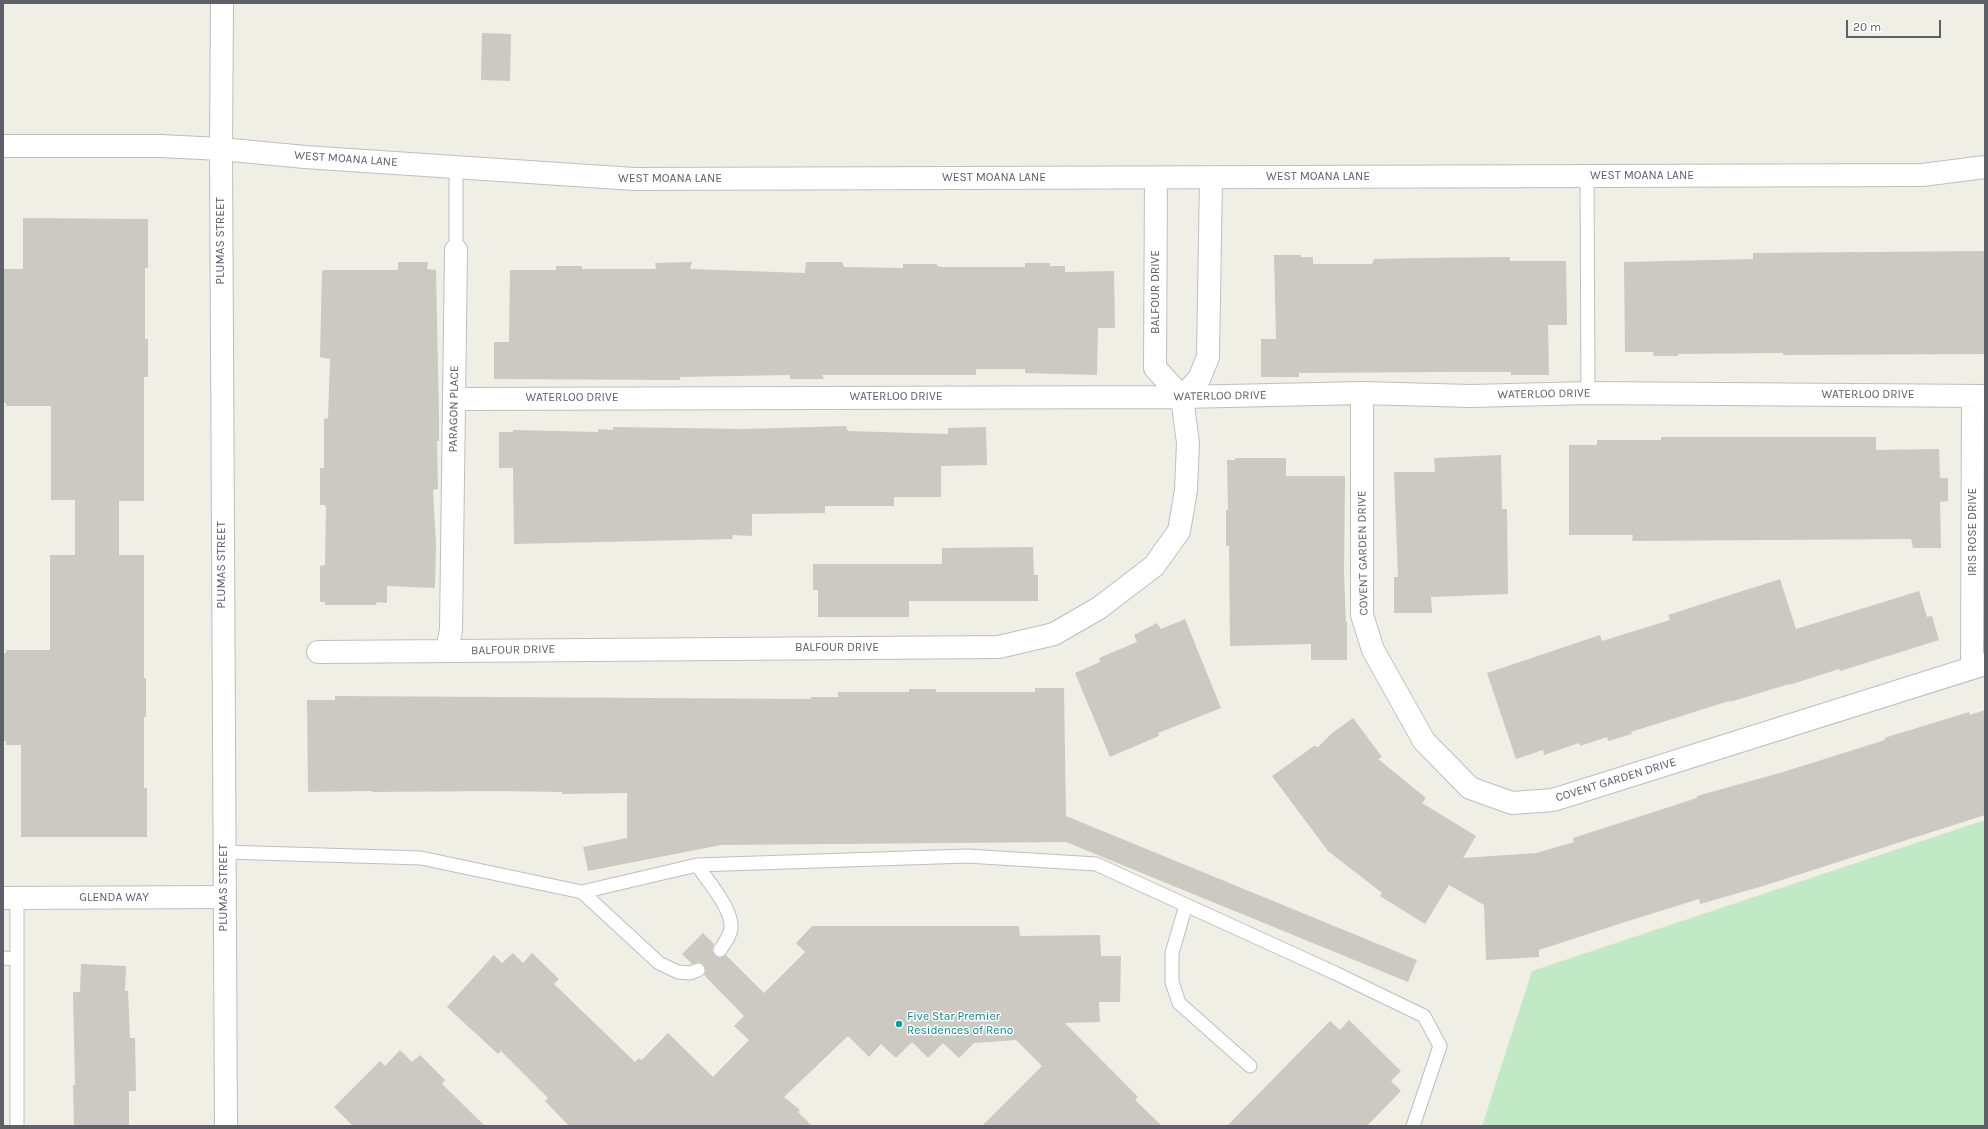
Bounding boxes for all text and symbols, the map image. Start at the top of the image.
scale bar [1848,12,1943,38]
text: 20 m [1853,20,1881,34]
street label: WEST MOANA LANE [294,148,398,170]
street label: WEST MOANA LANE [1590,169,1694,183]
street label: WEST MOANA LANE [1266,170,1370,184]
street label: WEST MOANA LANE [942,171,1046,185]
street label: WEST MOANA LANE [618,172,722,186]
street label: PLUMAS STREET [214,197,228,285]
street label: BALFOUR DRIVE [1149,250,1163,334]
street label: PARAGON PLACE [446,365,462,453]
street label: WATERLOO DRIVE [1497,386,1591,402]
street label: WATERLOO DRIVE [1173,388,1267,404]
street label: WATERLOO DRIVE [1822,388,1914,402]
street label: WATERLOO DRIVE [850,390,942,404]
street label: WATERLOO DRIVE [526,391,618,405]
street label: IRIS ROSE DRIVE [1966,488,1980,576]
street label: COVENT GARDEN DRIVE [1355,490,1371,616]
street label: PLUMAS STREET [215,521,229,609]
street label: BALFOUR DRIVE [795,641,879,655]
street label: BALFOUR DRIVE [471,642,555,658]
street label: COVENT GARDEN DRIVE [1554,755,1678,805]
street label: PLUMAS STREET [217,844,231,932]
street label: GLENDA WAY [79,891,149,905]
place label: Five Star Premier Residences of Reno [907,1010,1013,1038]
marker: Five Star Premier Residences of Reno [894,1019,904,1029]

